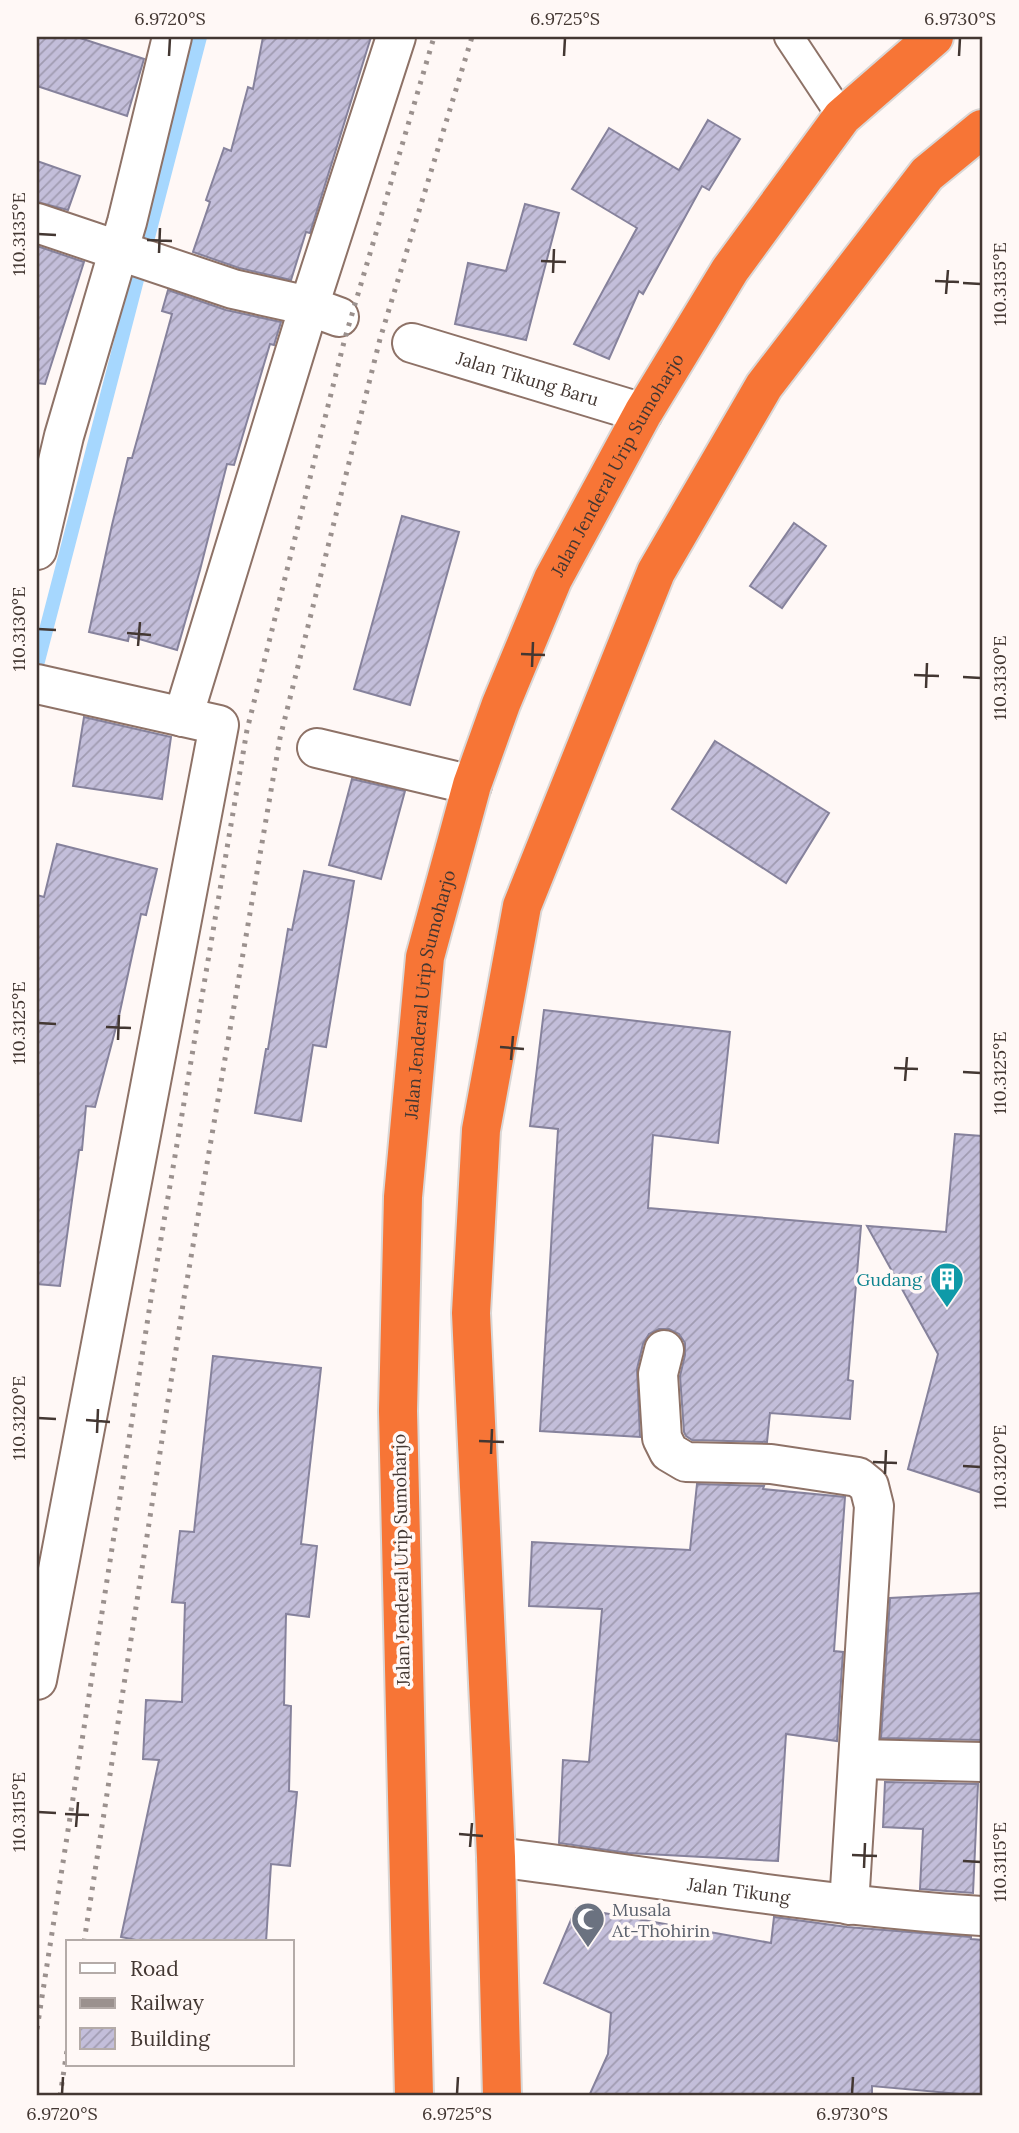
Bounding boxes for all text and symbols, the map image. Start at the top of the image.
text: 6.9720°S [134,7,206,30]
text: 6.9725°S [530,7,600,30]
text: 6.9730°S [924,7,996,30]
text: 110.3135°E [7,192,30,276]
text: 110.3135°E [988,242,1011,326]
street label: Jalan Tikung Baru [453,345,602,411]
street label: Jalan Jenderal Urip Sumoharjo [545,349,688,581]
text: 110.3130°E [7,587,30,671]
text: 110.3130°E [988,636,1011,720]
street label: Jalan Jenderal Urip Sumoharjo [399,867,460,1121]
text: 110.3125°E [7,982,30,1064]
text: 110.3125°E [988,1032,1011,1114]
building icon: Gudang [928,1260,966,1309]
place label: Gudang [857,1268,923,1291]
text: 110.3120°E [7,1376,30,1460]
text: 110.3120°E [988,1425,1011,1509]
street label: Jalan Jenderal Urip Sumoharjo [387,1434,415,1687]
text: 110.3115°E [7,1772,30,1852]
text: 110.3115°E [988,1822,1011,1902]
street label: Jalan Tikung [685,1872,793,1909]
place label: Musala At-Thohirin [611,1898,710,1942]
mosque icon: Musala At-Thohirin [569,1900,607,1949]
legend [66,1940,294,2066]
text: Road [130,1955,179,1982]
text: Railway [130,1989,204,2016]
text: Building [130,2025,210,2052]
text: 6.9720°S [26,2102,98,2125]
text: 6.9725°S [422,2102,492,2125]
text: 6.9730°S [816,2102,888,2125]

